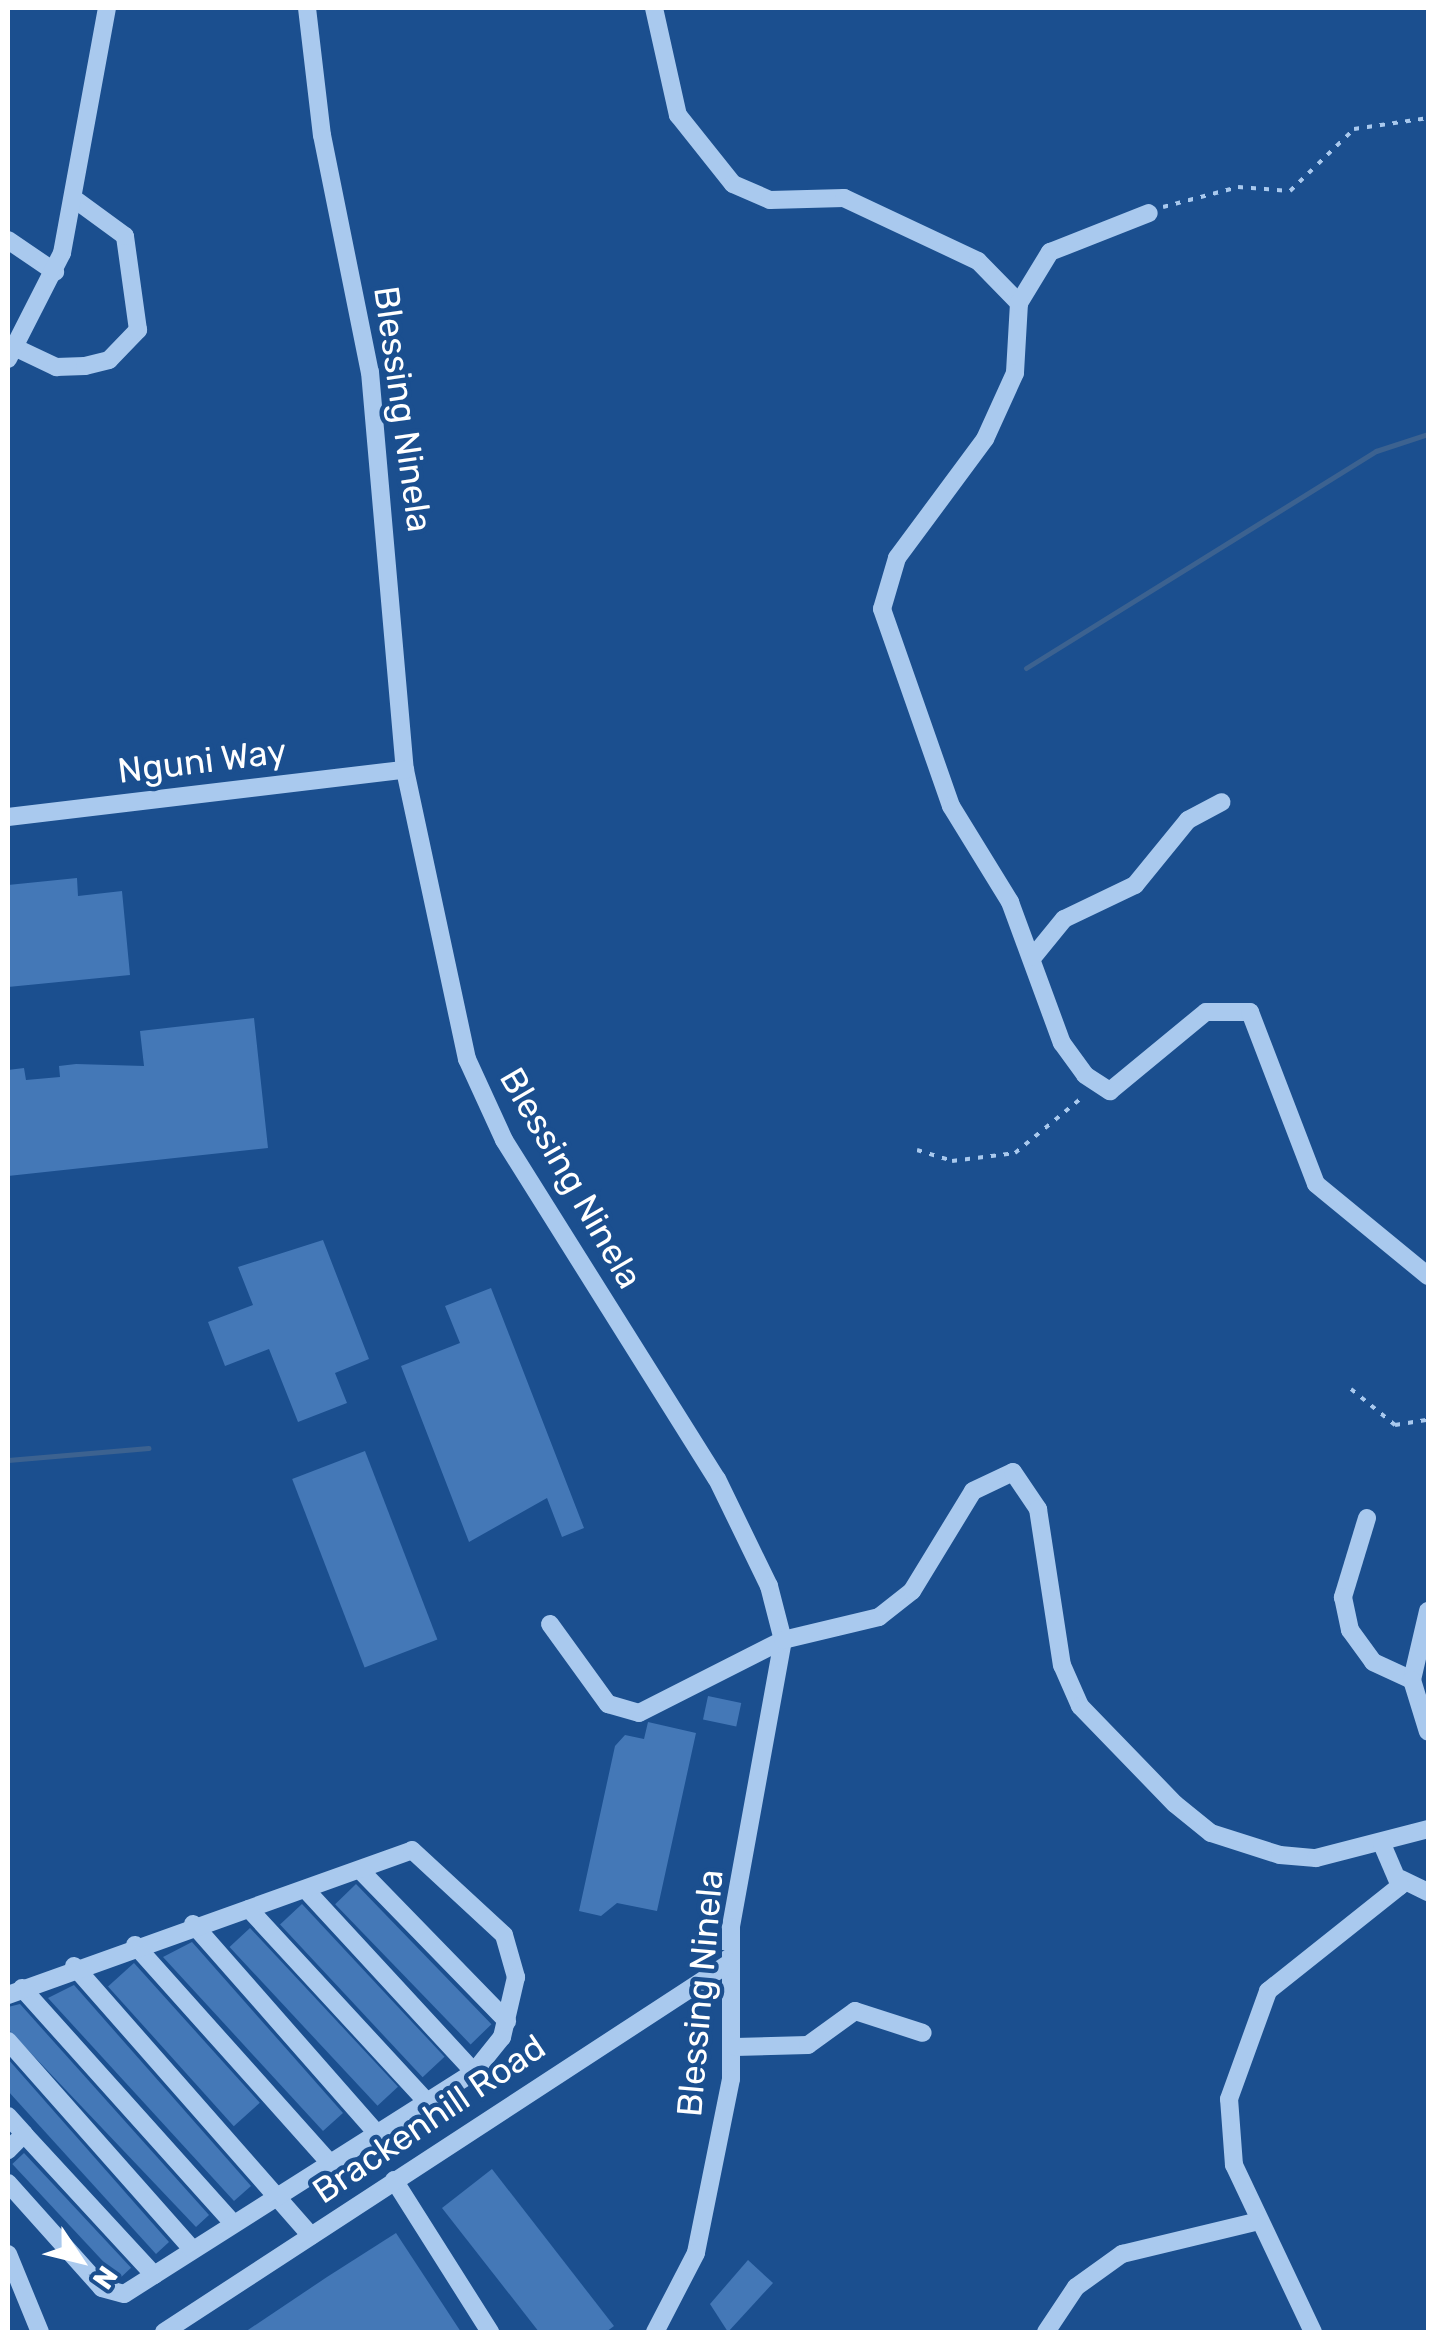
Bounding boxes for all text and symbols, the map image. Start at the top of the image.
street label: Blessing Ninela [365,283,441,535]
street label: Nguni Way [115,730,289,792]
street label: Blessing Ninela [491,1060,651,1296]
street label: Blessing Ninela [668,1868,732,2118]
street label: Brackenhill Road [305,2026,553,2212]
north arrow [30,2210,130,2310]
text: N [86,2260,124,2295]

